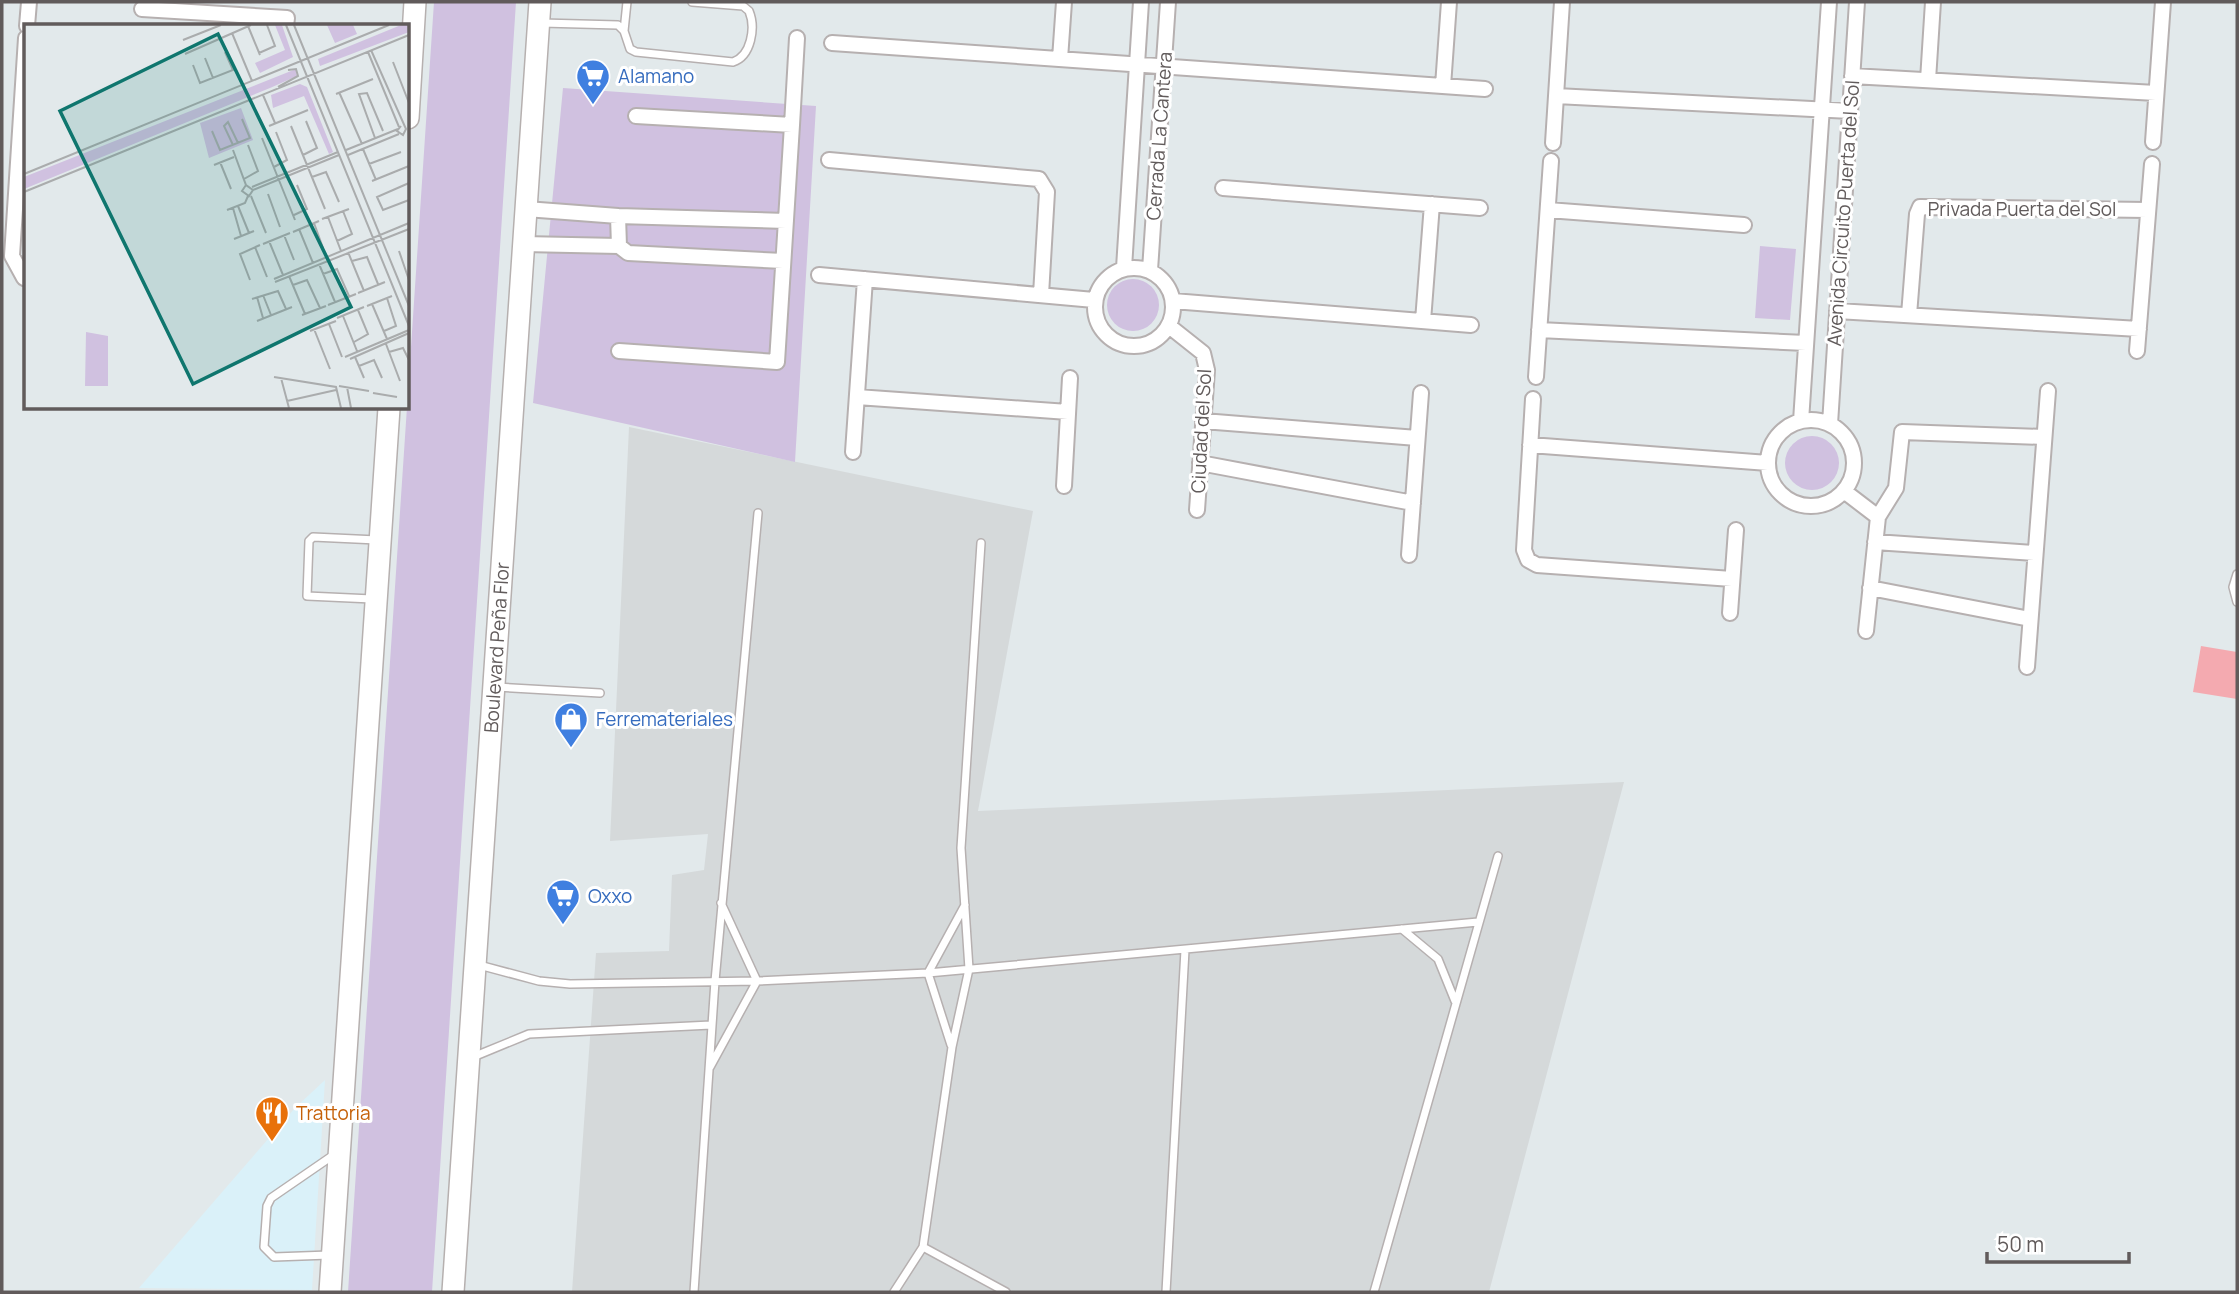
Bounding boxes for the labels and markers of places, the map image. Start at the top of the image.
supermarket icon: Alamano [574,57,612,106]
place label: Alamano [618,63,694,89]
shop icon: Ferremateriales [552,700,590,749]
place label: Ferremateriales [596,706,733,732]
supermarket icon: Oxxo [544,877,582,926]
place label: Oxxo [588,883,632,909]
restaurant icon: Trattoria [253,1094,291,1143]
place label: Trattoria [296,1100,371,1126]

